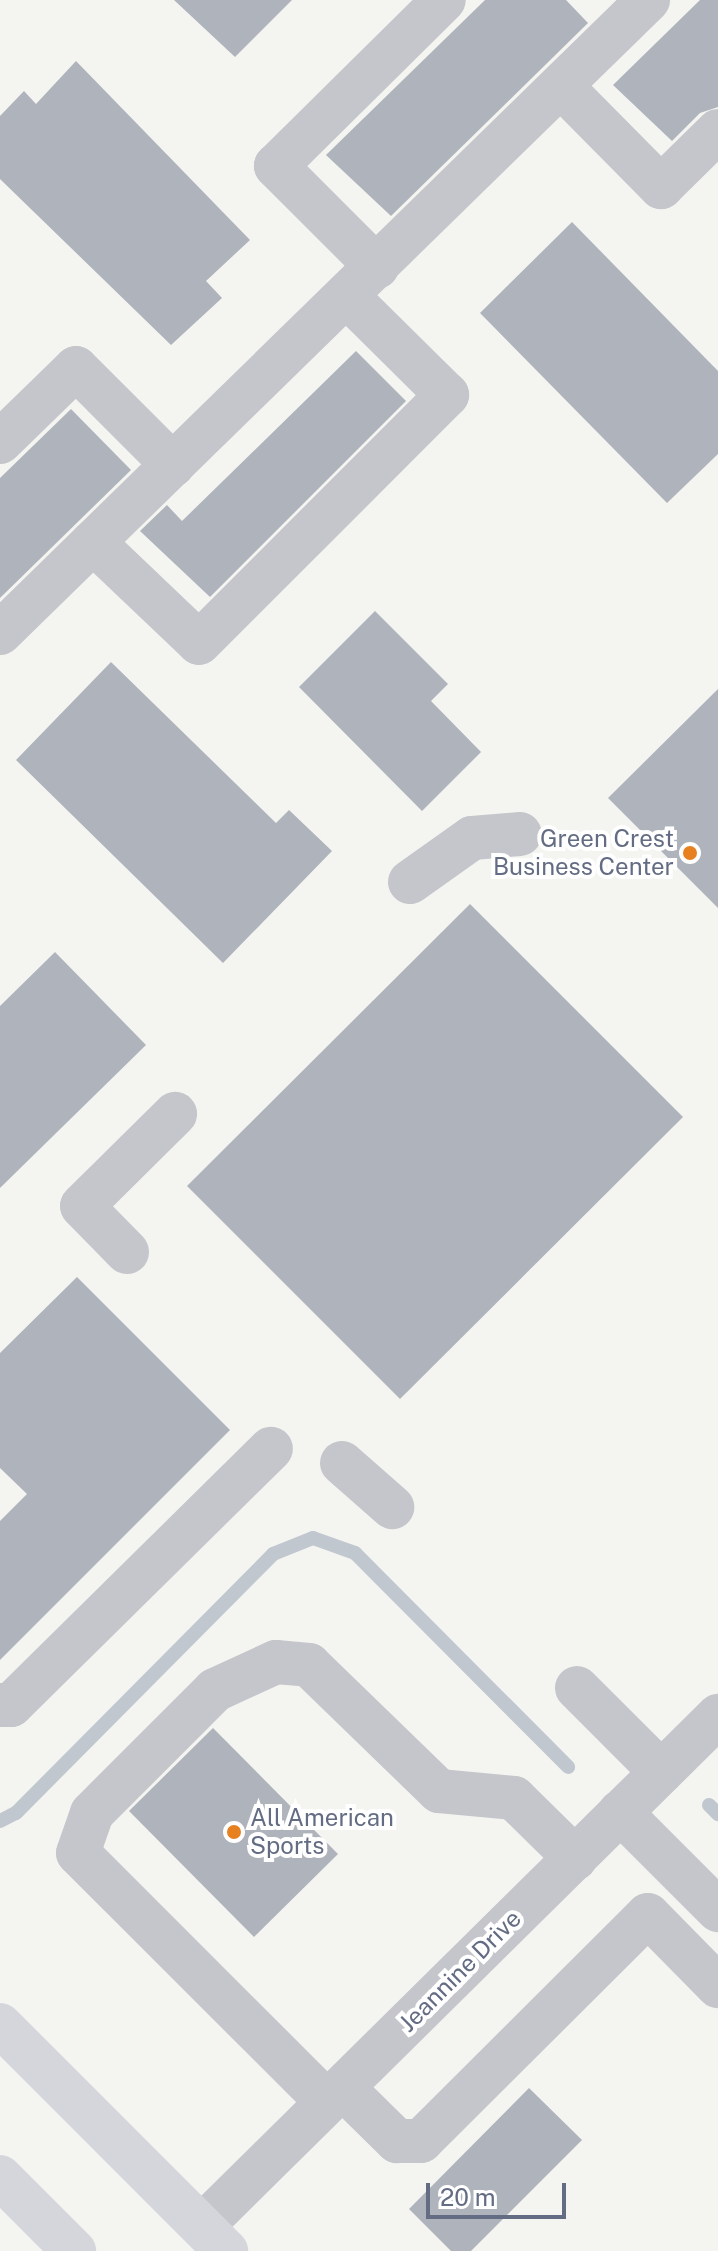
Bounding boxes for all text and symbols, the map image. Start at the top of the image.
place label: Green Crest Business Center [493,825,674,881]
marker: Green Crest Business Center [681,844,699,862]
place label: All American Sports [250,1804,394,1860]
marker: All American Sports [225,1823,243,1841]
street label: Jeannine Drive [393,1904,527,2038]
scale bar [430,2167,570,2217]
text: 20 m [440,2183,496,2211]

